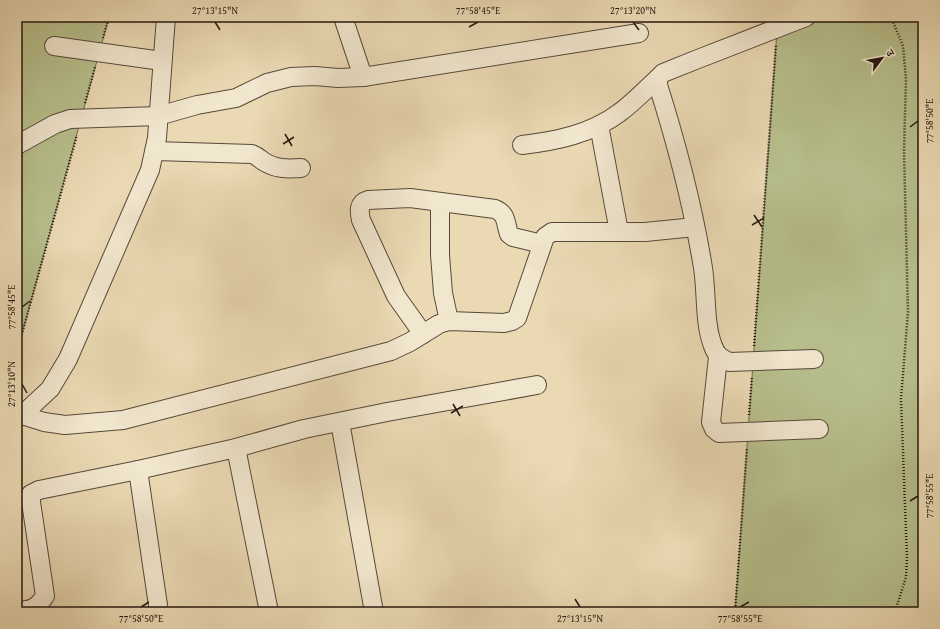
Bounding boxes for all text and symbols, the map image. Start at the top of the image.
text: 27°13'15"N [192,3,238,18]
text: 77°58'45"E [456,3,500,18]
text: 27°13'20"N [610,3,656,18]
north arrow [862,38,902,78]
text: उ [882,45,899,60]
text: 77°58'50"E [922,99,937,143]
text: 77°58'45"E [4,285,19,329]
text: 27°13'10"N [4,361,19,407]
text: 77°58'55"E [922,474,937,518]
text: 77°58'50"E [119,611,163,626]
text: 27°13'15"N [557,611,603,626]
text: 77°58'55"E [718,611,762,626]

